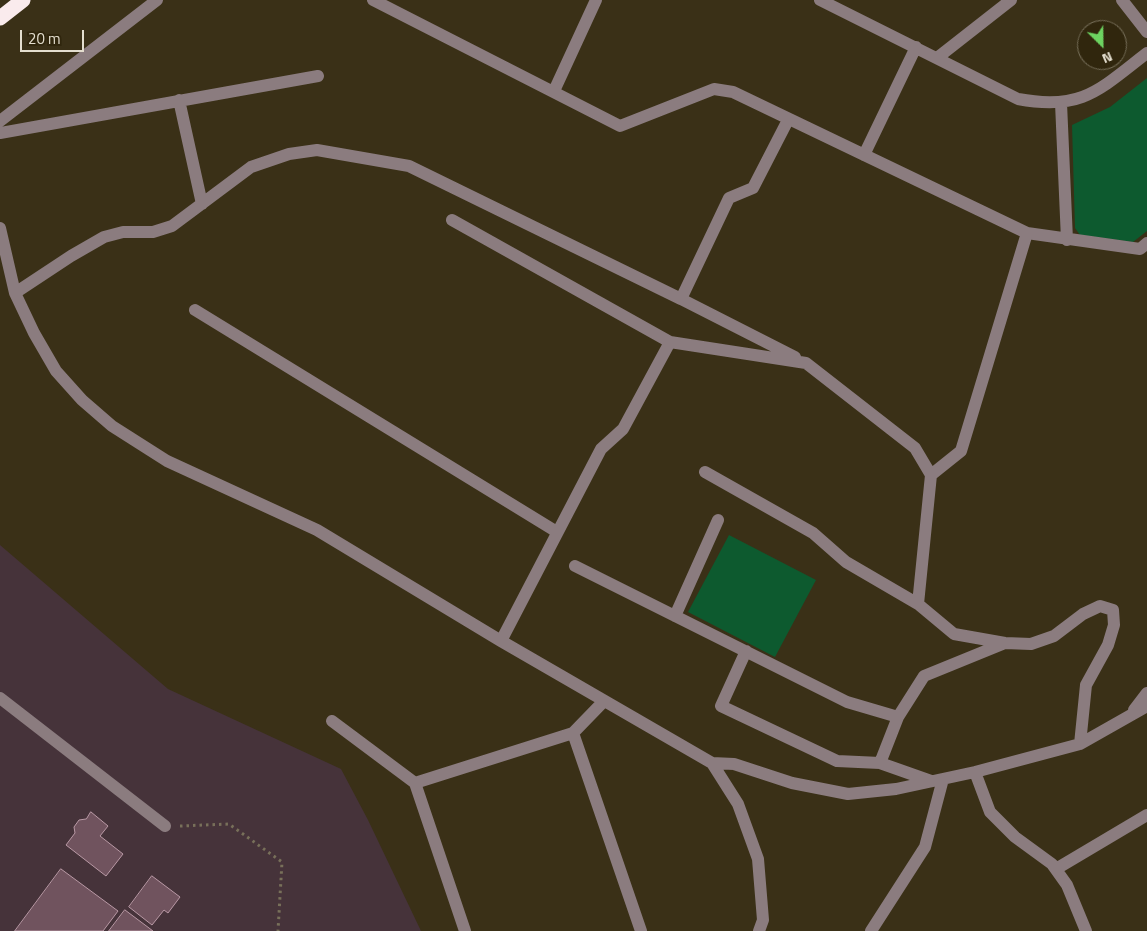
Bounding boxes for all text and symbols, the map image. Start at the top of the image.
scale bar [22,20,86,52]
north arrow [1077,20,1127,70]
text: 20 m [28,27,61,50]
text: N [1099,47,1116,70]

